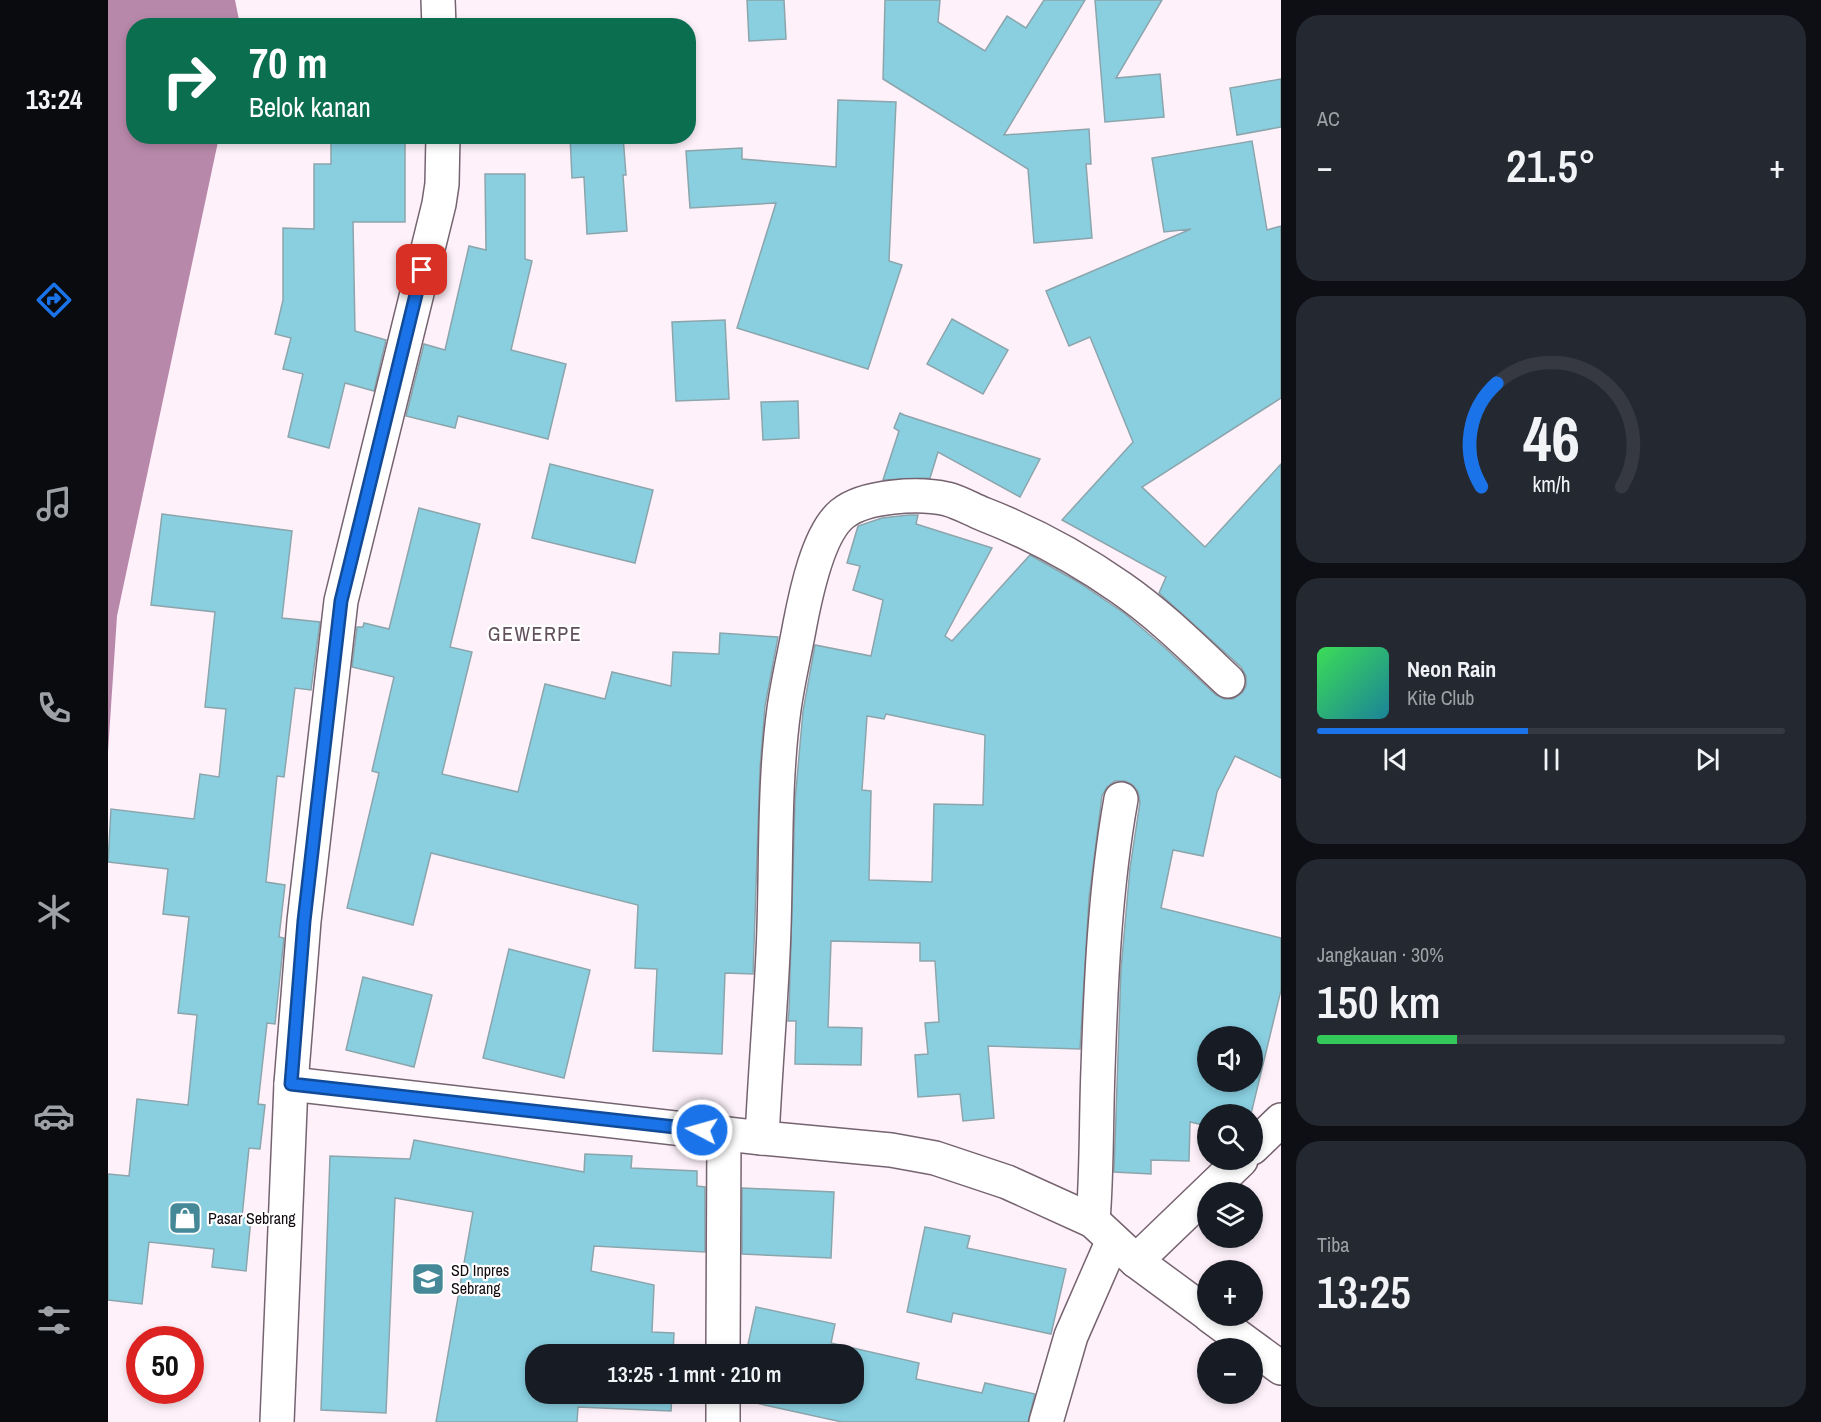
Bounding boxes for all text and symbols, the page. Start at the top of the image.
text: 70 m [249,35,328,91]
icon: right [150,42,228,120]
text: 13:24 [26,81,82,117]
text: Belok kanan [249,89,371,125]
text: AC [1317,105,1340,132]
text: 21.5° [1506,135,1596,196]
text: − [1317,144,1333,188]
text: + [1769,144,1785,188]
pin [396,244,447,295]
icon: arrive [405,253,438,286]
icon: directions [33,279,75,321]
text: 46 [1523,396,1579,480]
text: km/h [1532,470,1570,499]
icon: music [33,483,75,525]
district label: GEWERPE [488,620,582,647]
text: Neon Rain [1407,654,1496,684]
text: Kite Club [1407,684,1474,711]
icon: phone [33,687,75,729]
icon: previous [1379,743,1412,776]
icon: pause [1535,743,1568,776]
icon: next [1691,743,1724,776]
icon: climate [33,891,75,933]
text: Jangkauan · 30% [1317,941,1444,968]
text: 150 km [1317,971,1441,1032]
map controls [1197,1026,1263,1404]
button: sound [1197,1026,1263,1092]
icon: car [33,1095,75,1137]
position arrow [670,1098,734,1162]
button: search [1197,1104,1263,1170]
button: layers [1197,1182,1263,1248]
shop icon: Pasar Sebrang [167,1200,203,1236]
place label: Pasar Sebrang [208,1207,296,1229]
text: Tiba [1317,1231,1349,1258]
place label: SD Inpres Sebrang [451,1259,509,1299]
button: + [1197,1260,1263,1326]
school or university icon: SD Inpres Sebrang [410,1261,446,1297]
text: 13:25 [1317,1261,1411,1322]
icon: filters [33,1299,75,1341]
speed limit sign: 50 [126,1326,204,1404]
button: − [1197,1338,1263,1404]
text: 13:25 · 1 mnt · 210 m [608,1359,781,1389]

